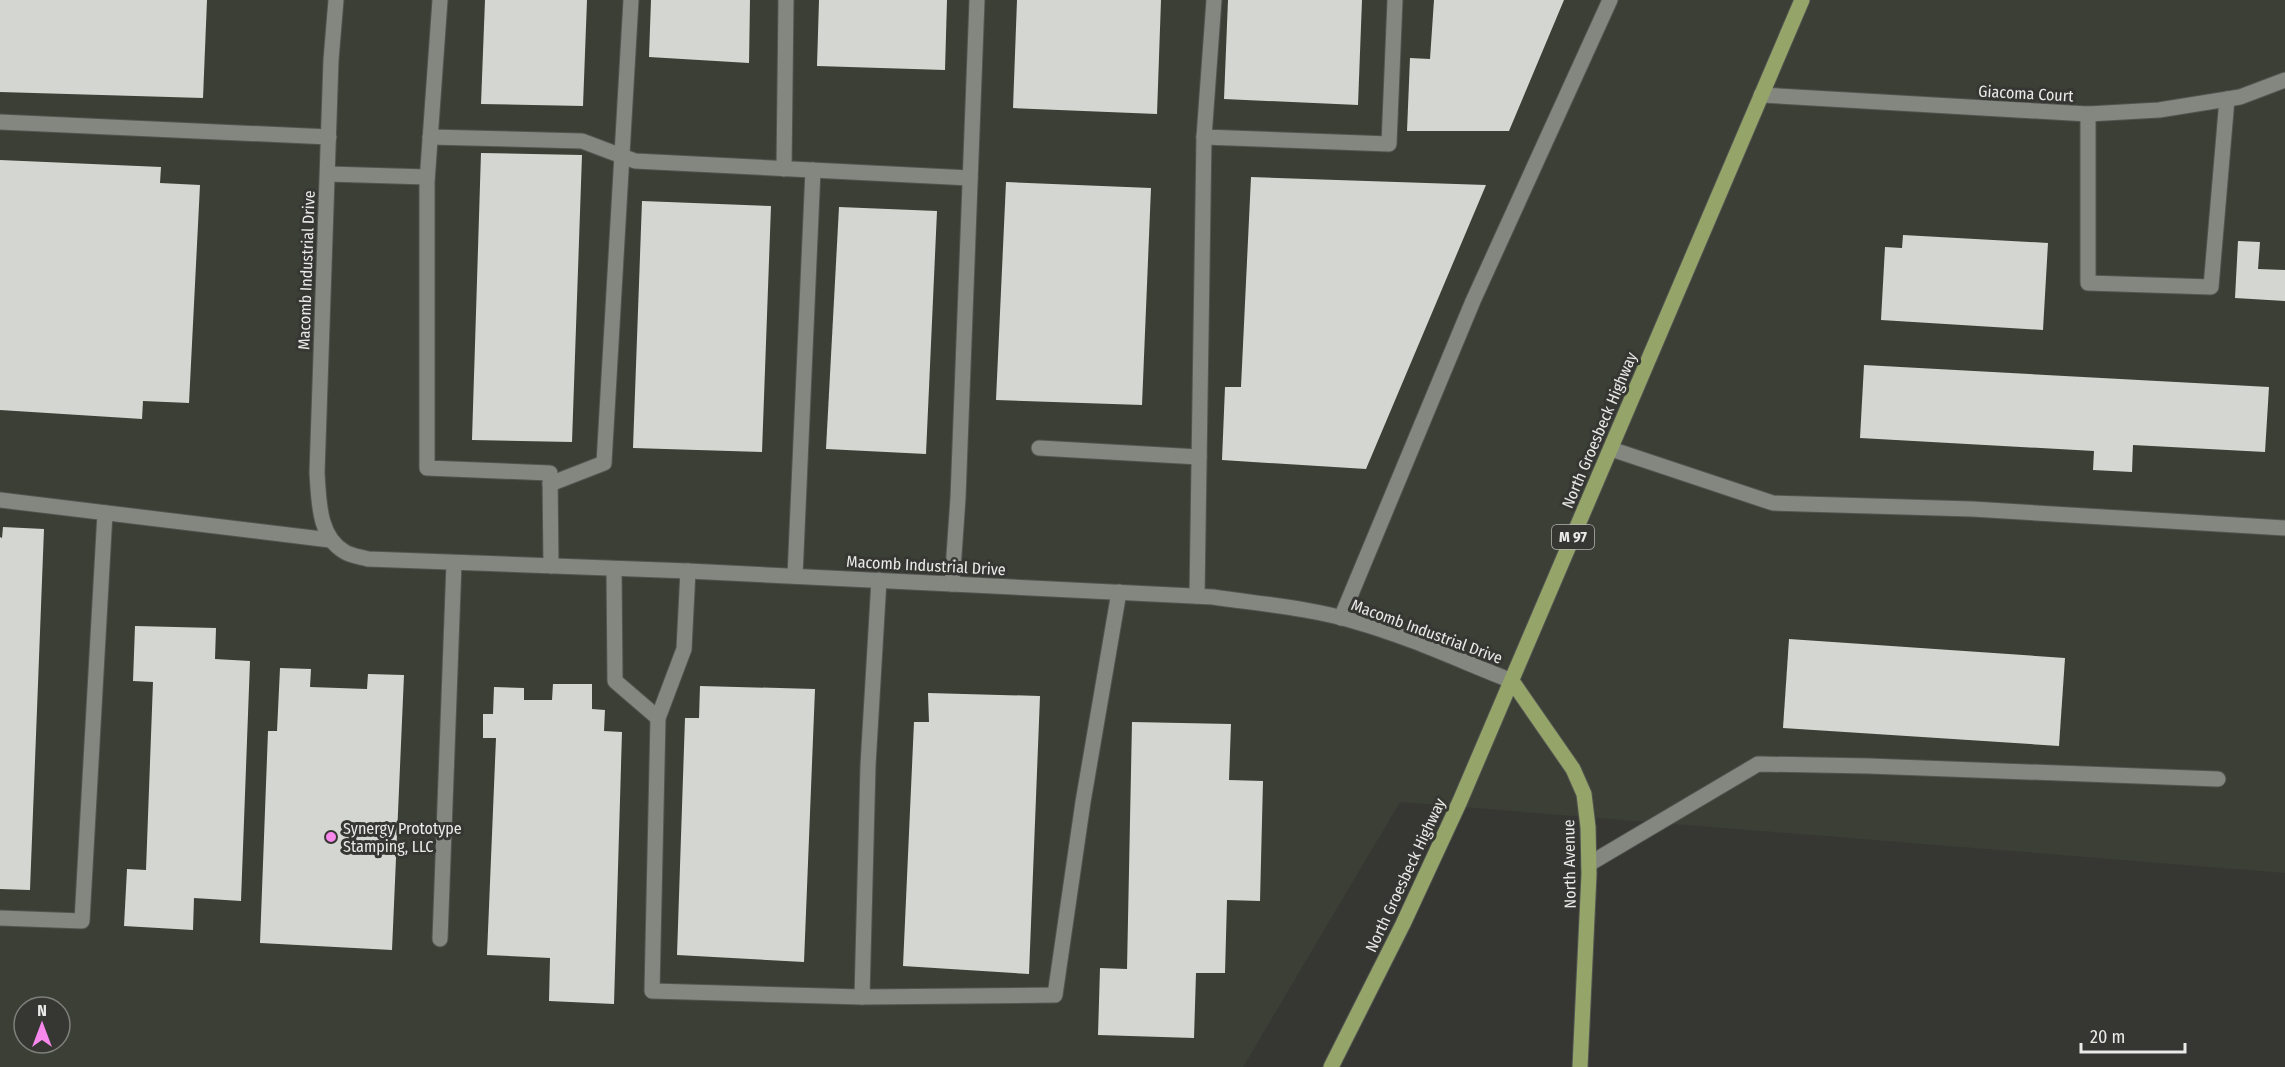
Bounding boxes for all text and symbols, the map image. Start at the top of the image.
street label: Giacoma Court [1978,82,2075,106]
street label: Macomb Industrial Drive [294,190,319,350]
street label: North Groesbeck Highway [1558,348,1641,511]
road number: M 97 [1552,525,1594,549]
street label: Macomb Industrial Drive [846,552,1006,579]
street label: Macomb Industrial Drive [1349,595,1505,668]
street label: North Groesbeck Highway [1361,794,1450,955]
place label: Synergy Prototype Stamping, LLC [343,819,462,856]
street label: North Avenue [1559,819,1580,909]
marker: Synergy Prototype Stamping, LLC [324,830,338,844]
north arrow [12,995,72,1055]
text: N [37,1001,47,1020]
scale bar [2081,1016,2184,1054]
text: 20 m [2090,1026,2125,1048]

